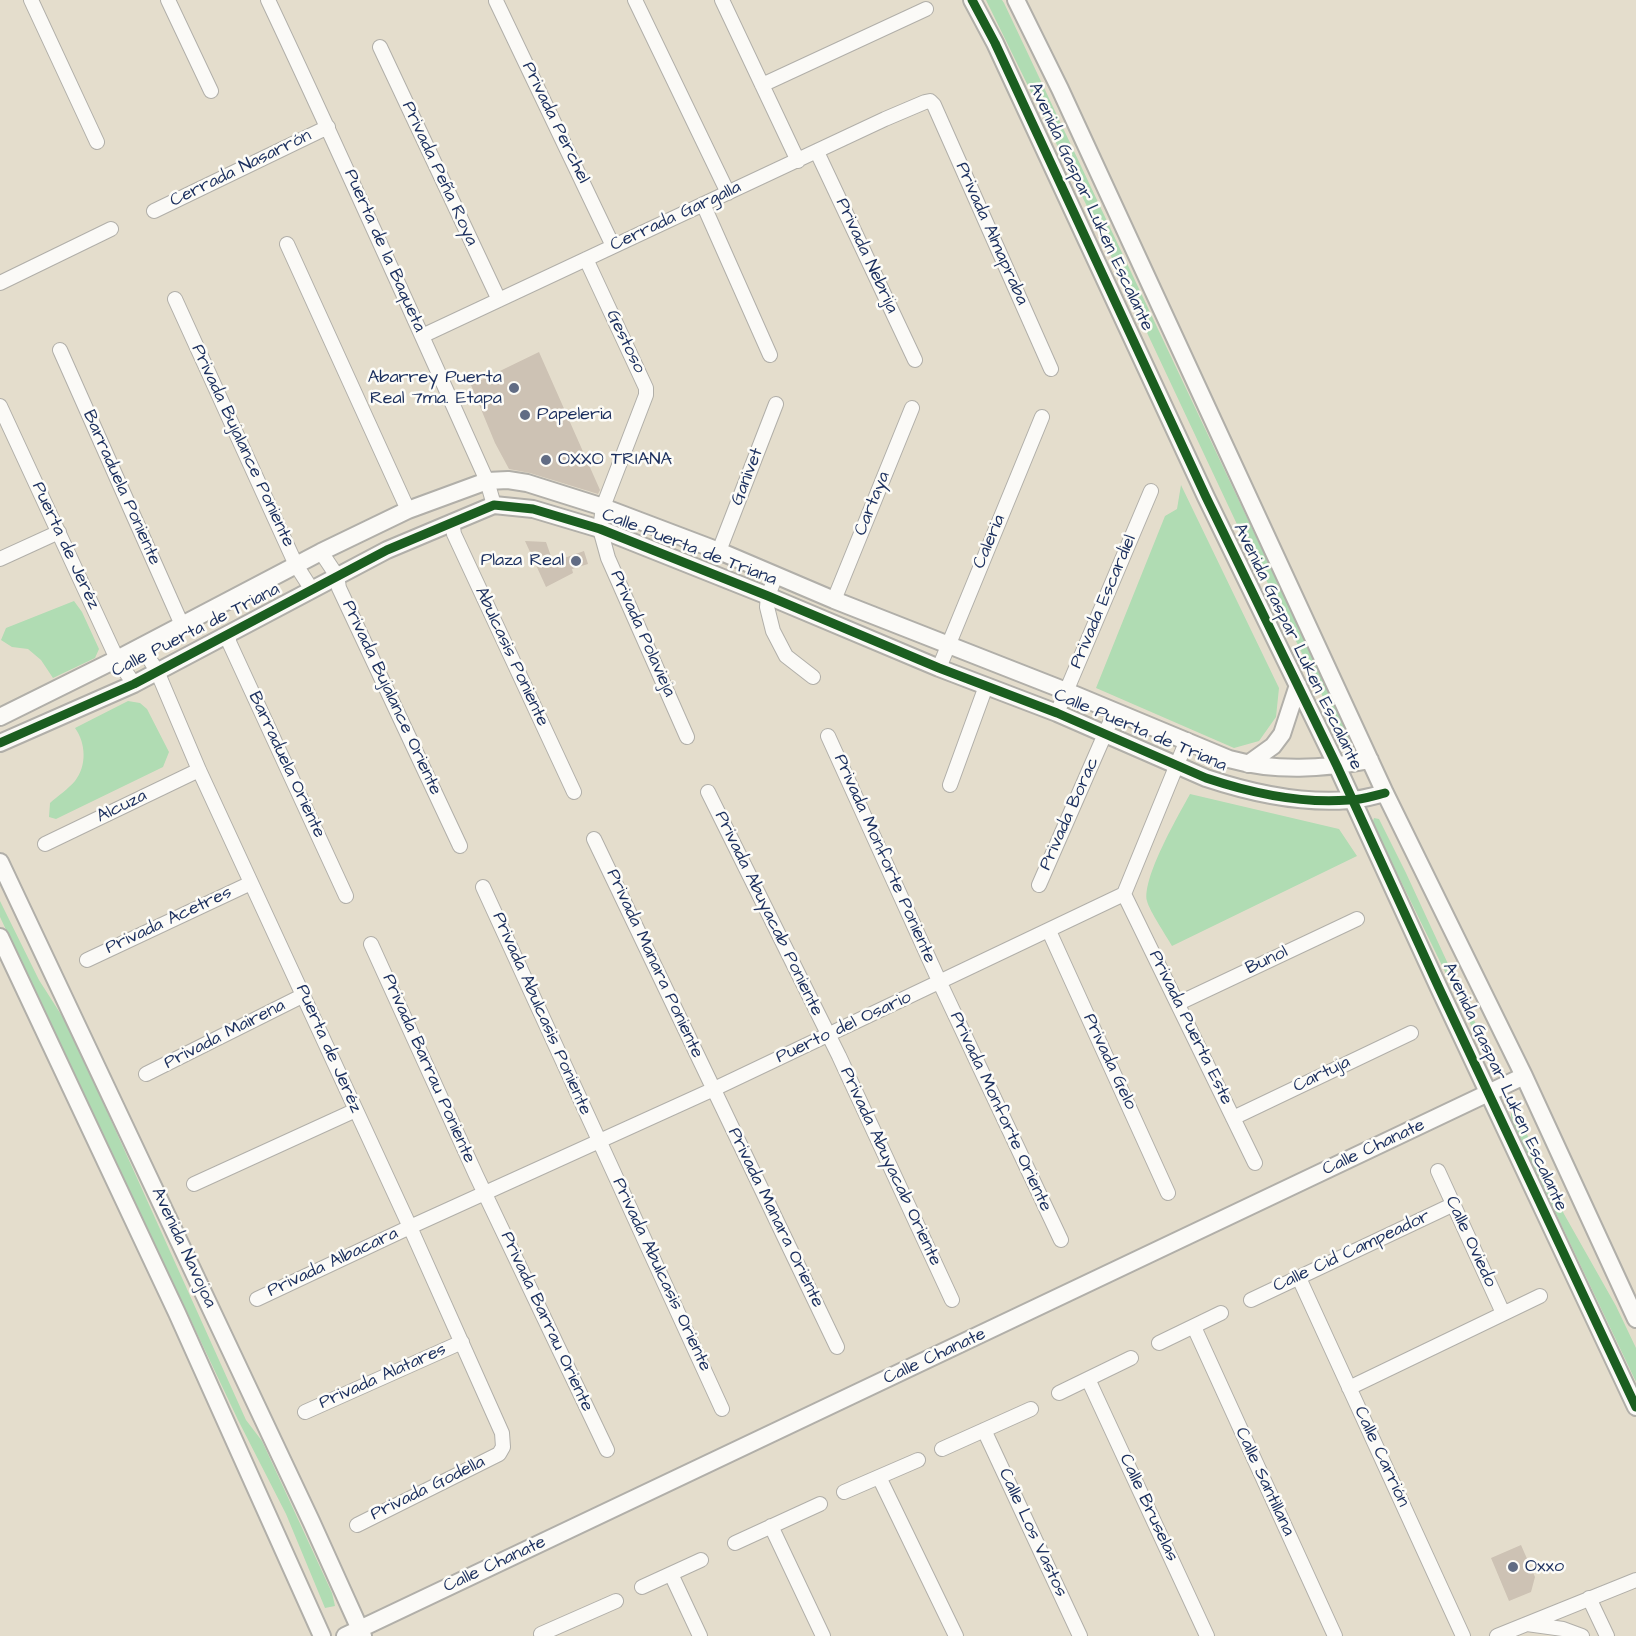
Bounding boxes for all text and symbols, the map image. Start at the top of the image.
street label: Privada Perchel [516,59,594,187]
street label: Avenida Gaspar Luken Escalante [1023,79,1157,335]
street label: Privada Peña Roya [396,98,482,250]
street label: Cerrada Nasarrón [167,125,315,213]
street label: Privada Almapraba [950,159,1032,309]
street label: Puerta de la Baqueta [338,166,430,336]
street label: Cerrada Gargalla [607,177,745,257]
street label: Privada Nebrija [830,195,902,317]
street label: Gestoso [600,307,650,377]
street label: Privada Bujalance Poniente [186,341,298,551]
place label: Abarrey Puerta Real 7ma. Etapa [368,367,502,410]
marker: Abarrey Puerta Real 7ma. Etapa [507,381,521,395]
place label: Papeleria [537,404,612,426]
street label: Barraduela Poniente [77,407,165,569]
marker: Papeleria [518,408,532,422]
street label: Ganivet [727,445,769,509]
place label: OXXO TRIANA [558,449,672,471]
marker: OXXO TRIANA [539,453,553,467]
street label: Cartaya [850,469,896,539]
street label: Puerta de Jeréz [26,479,104,613]
street label: Calle Puerta de Triana [598,505,780,591]
street label: Caleria [969,512,1011,572]
street label: Avenida Gaspar Luken Escalante [1228,520,1366,774]
street label: Privada Escardiel [1066,532,1142,672]
place label: Plaza Real [481,550,564,572]
marker: Plaza Real [569,554,583,568]
street label: Privada Polavieja [604,568,680,700]
street label: Calle Puerta de Triana [108,579,284,683]
street label: Abulcasis Poniente [469,584,553,730]
street label: Privada Bujalance Oriente [336,597,446,799]
street label: Calle Puerta de Triana [1050,685,1230,777]
street label: Barraduela Oriente [243,688,329,842]
street label: Privada Monforte Poniente [828,751,940,967]
street label: Privada Borac [1035,754,1105,874]
street label: Alcuza [93,786,151,828]
street label: Privada Abuyacab Poniente [709,808,827,1020]
street label: Privada Manara Poniente [601,866,707,1062]
street label: Privada Acetres [102,882,236,960]
street label: Privada Abulcasis Poniente [487,909,595,1119]
street label: Bunol [1243,942,1291,980]
street label: Privada Puerta Este [1143,947,1237,1109]
street label: Avenida Gaspar Luken Escalante [1437,959,1571,1215]
street label: Privada Barrau Poniente [377,971,479,1167]
street label: Puerta de Jeréz [290,982,366,1116]
street label: Puerto del Osario [773,987,915,1069]
street label: Privada Mairena [161,995,289,1075]
street label: Privada Monforte Oriente [944,1009,1056,1215]
street label: Privada Gelo [1077,1011,1141,1113]
street label: Cartuja [1290,1052,1354,1098]
street label: Privada Abuyacab Oriente [834,1064,946,1270]
street label: Calle Chanate [1319,1115,1429,1181]
street label: Privada Manara Oriente [722,1125,828,1311]
street label: Privada Abulcasis Oriente [607,1175,715,1375]
street label: Avenida Navojoa [146,1184,220,1312]
street label: Calle Oviedo [1440,1193,1500,1291]
street label: Calle Cid Campeador [1270,1206,1434,1298]
street label: Privada Albacara [264,1223,402,1303]
street label: Privada Barrau Oriente [495,1229,597,1415]
street label: Calle Chanate [880,1324,990,1390]
street label: Privada Alatares [316,1339,450,1415]
street label: Calle Carrión [1348,1403,1414,1511]
street label: Calle Santillana [1229,1424,1299,1540]
street label: Calle Bruselas [1114,1451,1182,1565]
street label: Privada Godella [367,1452,489,1526]
street label: Calle Los Vastos [993,1465,1071,1601]
street label: Calle Chanate [440,1532,550,1598]
place label: Oxxo [1525,1556,1564,1578]
marker: Oxxo [1506,1560,1520,1574]

